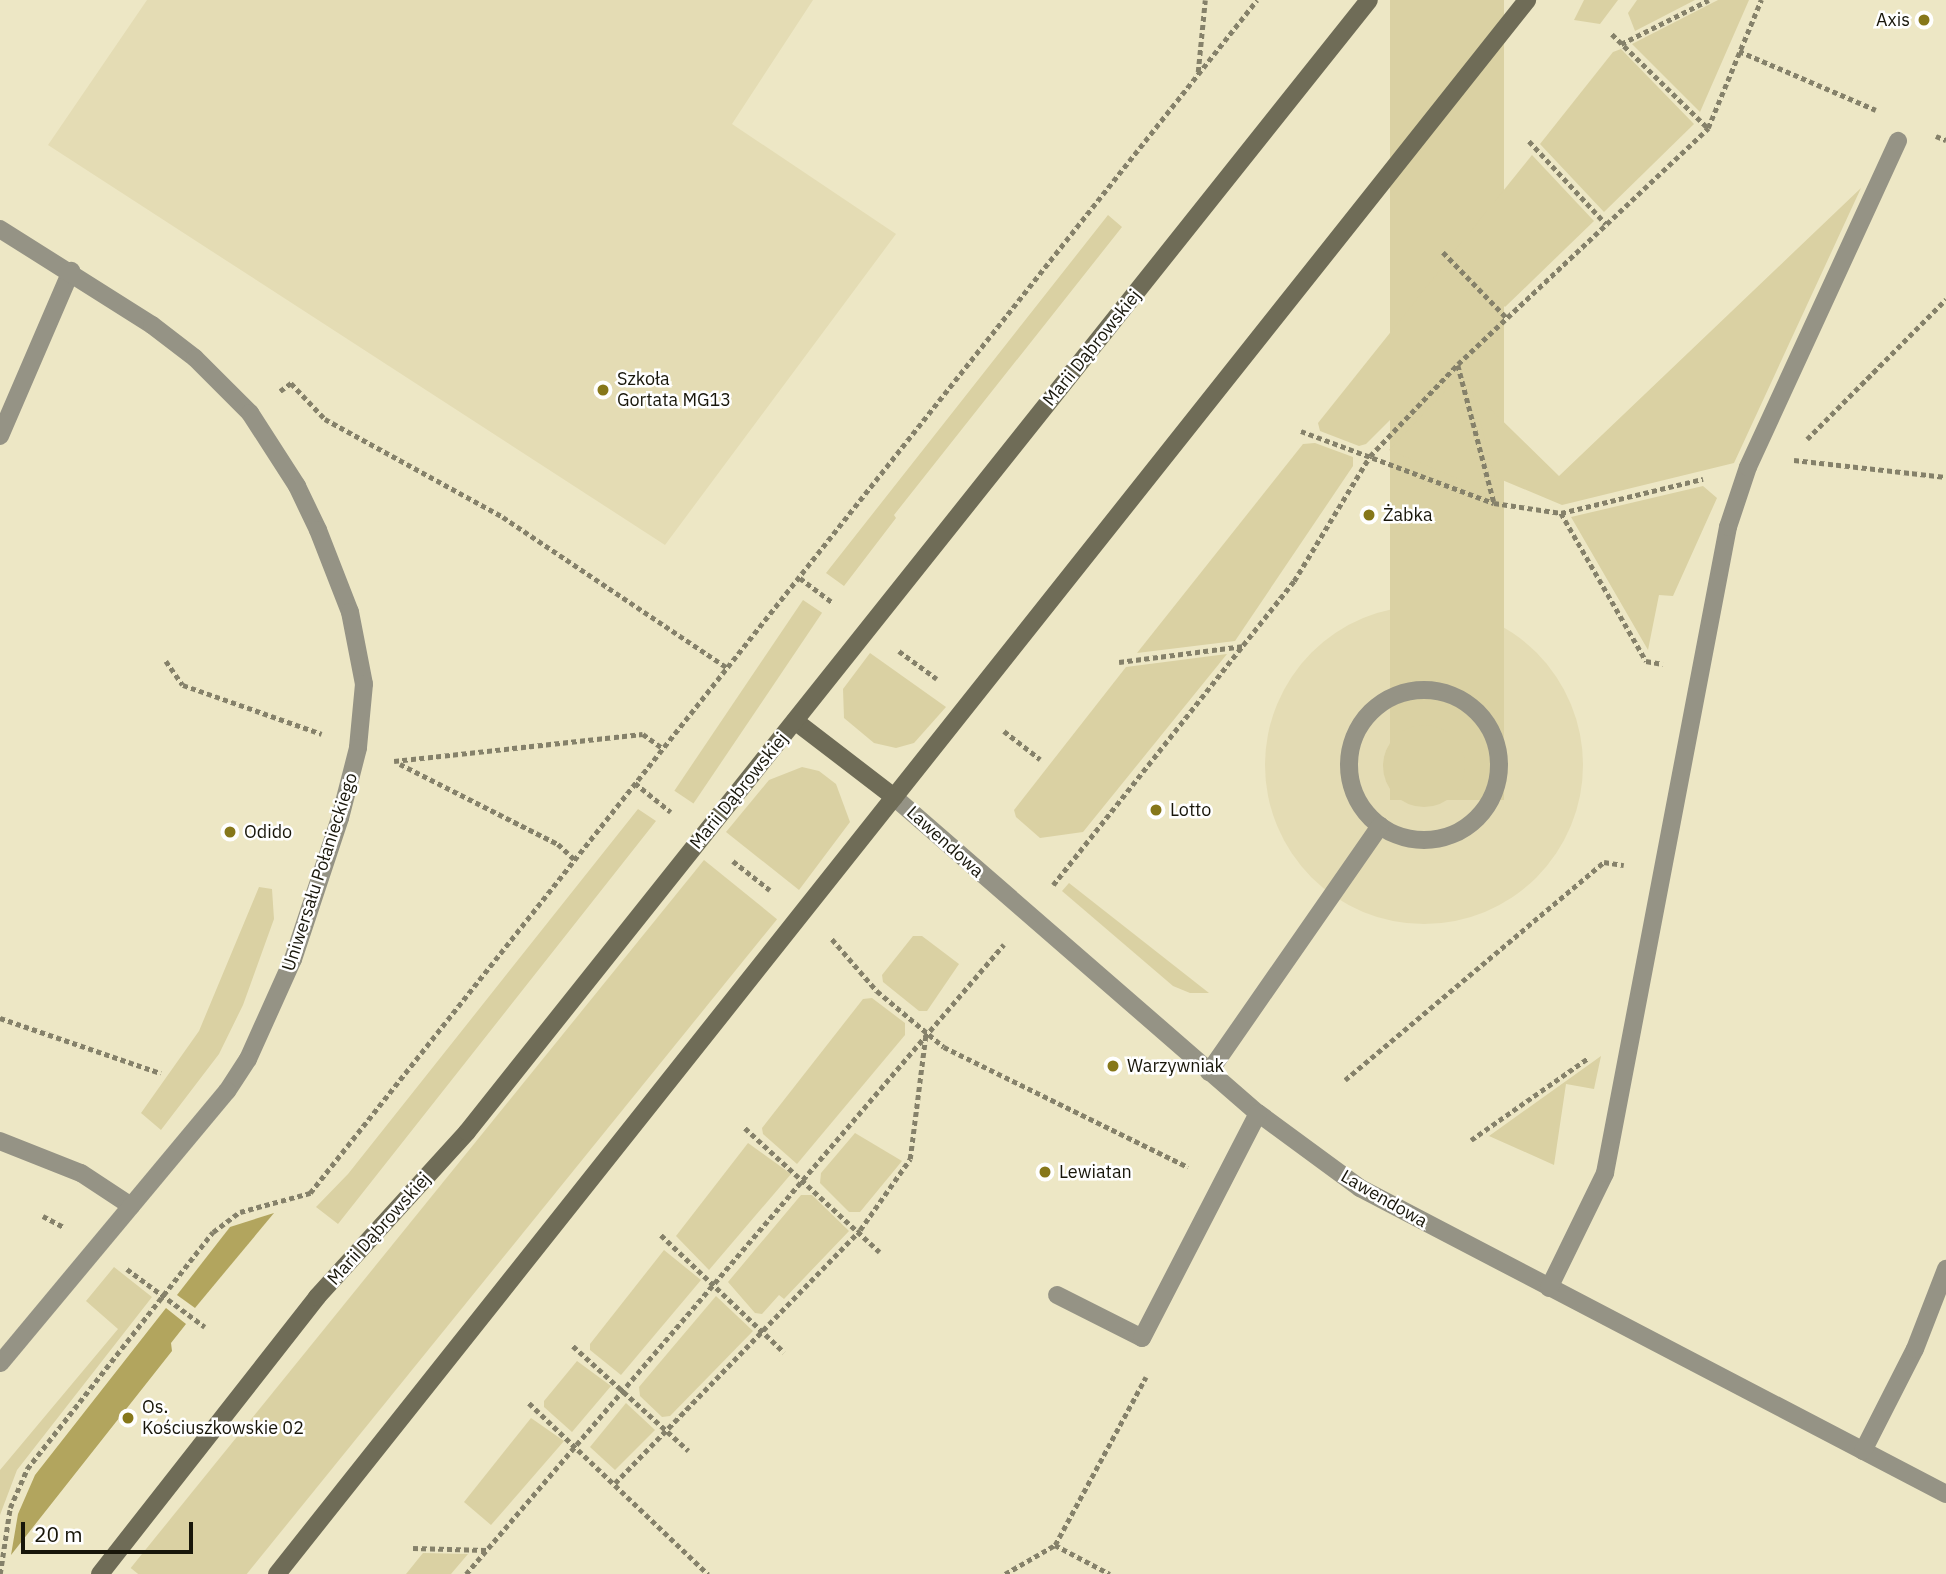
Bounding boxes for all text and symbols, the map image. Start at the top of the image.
place label: Axis [1876,9,1910,31]
marker: Axis [1916,12,1932,28]
street label: Marii Dąbrowskiej [1038,285,1146,411]
place label: Szkoła Gortata MG13 [617,369,731,412]
marker: Szkoła Gortata MG13 [595,382,611,398]
place label: Żabka [1383,504,1432,526]
marker: Żabka [1361,507,1377,523]
street label: Marii Dąbrowskiej [685,728,793,854]
street label: Uniwersału Połanieckiego [278,770,362,974]
place label: Lotto [1170,799,1211,821]
street label: Lawendowa [902,802,988,882]
marker: Lotto [1148,802,1164,818]
place label: Odido [244,821,292,843]
marker: Odido [222,824,238,840]
place label: Warzywniak [1127,1055,1224,1077]
marker: Warzywniak [1105,1058,1121,1074]
place label: Lewiatan [1059,1161,1132,1183]
marker: Lewiatan [1037,1164,1053,1180]
street label: Lawendowa [1337,1166,1431,1232]
street label: Marii Dąbrowskiej [323,1168,435,1290]
place label: Os. Kościuszkowskie 02 [142,1397,304,1440]
marker: Os. Kościuszkowskie 02 [120,1410,136,1426]
scale bar [24,1508,196,1552]
text: 20 m [34,1520,83,1548]

